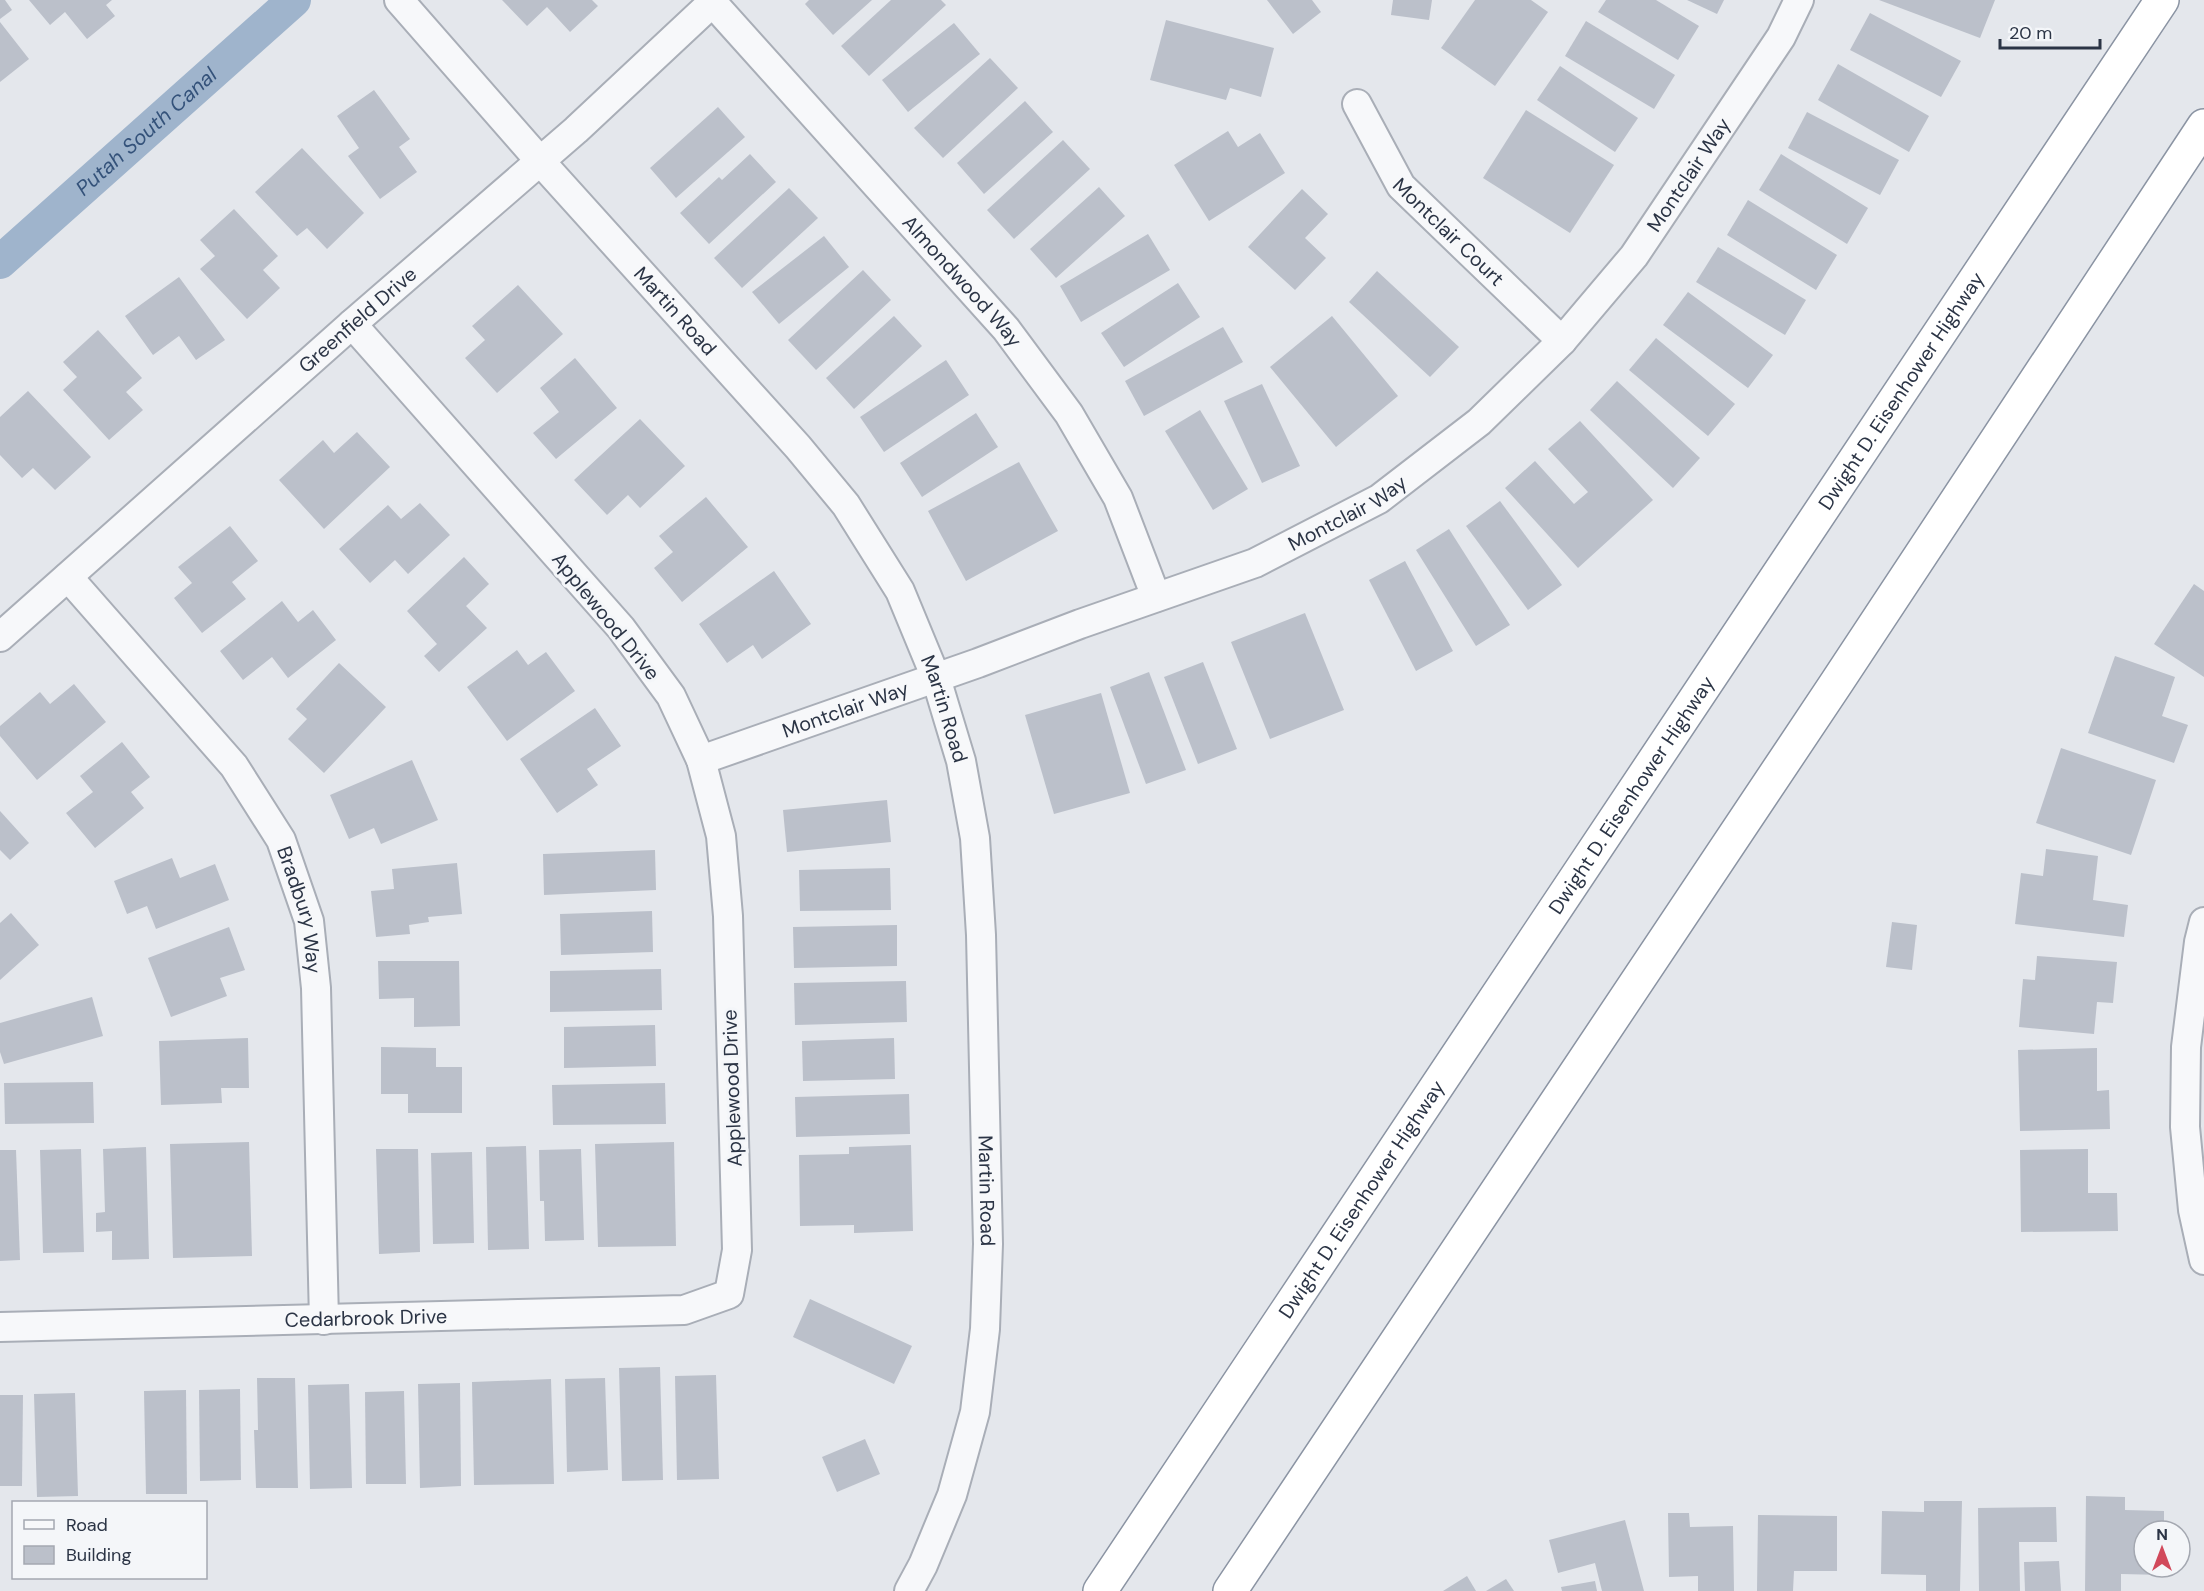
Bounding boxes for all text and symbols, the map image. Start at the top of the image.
scale bar [2000,12,2100,50]
text: 20 m [2009,21,2052,45]
water label: Putah South Canal [70,61,223,202]
street label: Montclair Way [1641,113,1736,237]
street label: Montclair Court [1387,172,1510,292]
street label: Almondwood Way [897,210,1028,352]
street label: Greenfield Drive [293,261,422,379]
street label: Martin Road [628,261,722,361]
street label: Dwight D. Eisenhower Highway [1812,267,1990,515]
street label: Montclair Way [1284,469,1412,557]
street label: Applewood Drive [546,547,666,685]
street label: Martin Road [915,651,974,765]
street label: Dwight D. Eisenhower Highway [1543,671,1720,919]
street label: Montclair Way [779,675,912,744]
street label: Bradbury Way [271,843,327,975]
street label: Applewood Drive [716,1009,748,1167]
street label: Dwight D. Eisenhower Highway [1273,1075,1450,1323]
street label: Martin Road [973,1135,1001,1246]
street label: Cedarbrook Drive [284,1303,448,1333]
legend [12,1501,207,1579]
text: Road [66,1513,108,1537]
north arrow [2132,1519,2192,1579]
text: N [2156,1524,2168,1545]
text: Building [66,1543,131,1567]

